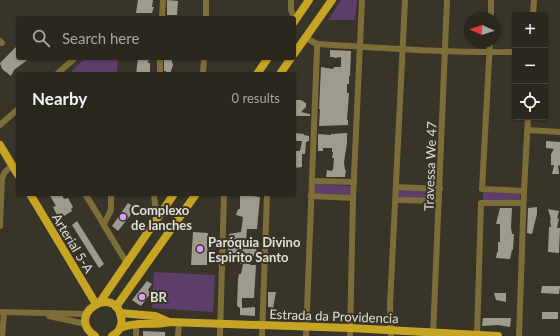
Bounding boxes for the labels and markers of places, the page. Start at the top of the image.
place label: Complexo de lanches [131,202,192,233]
marker: Complexo de lanches [118,212,128,222]
place label: Paróquia Divino Espirito Santo [208,234,301,265]
marker: Paróquia Divino Espirito Santo [195,244,205,254]
place label: BR [150,289,168,305]
marker: BR [137,292,147,302]

